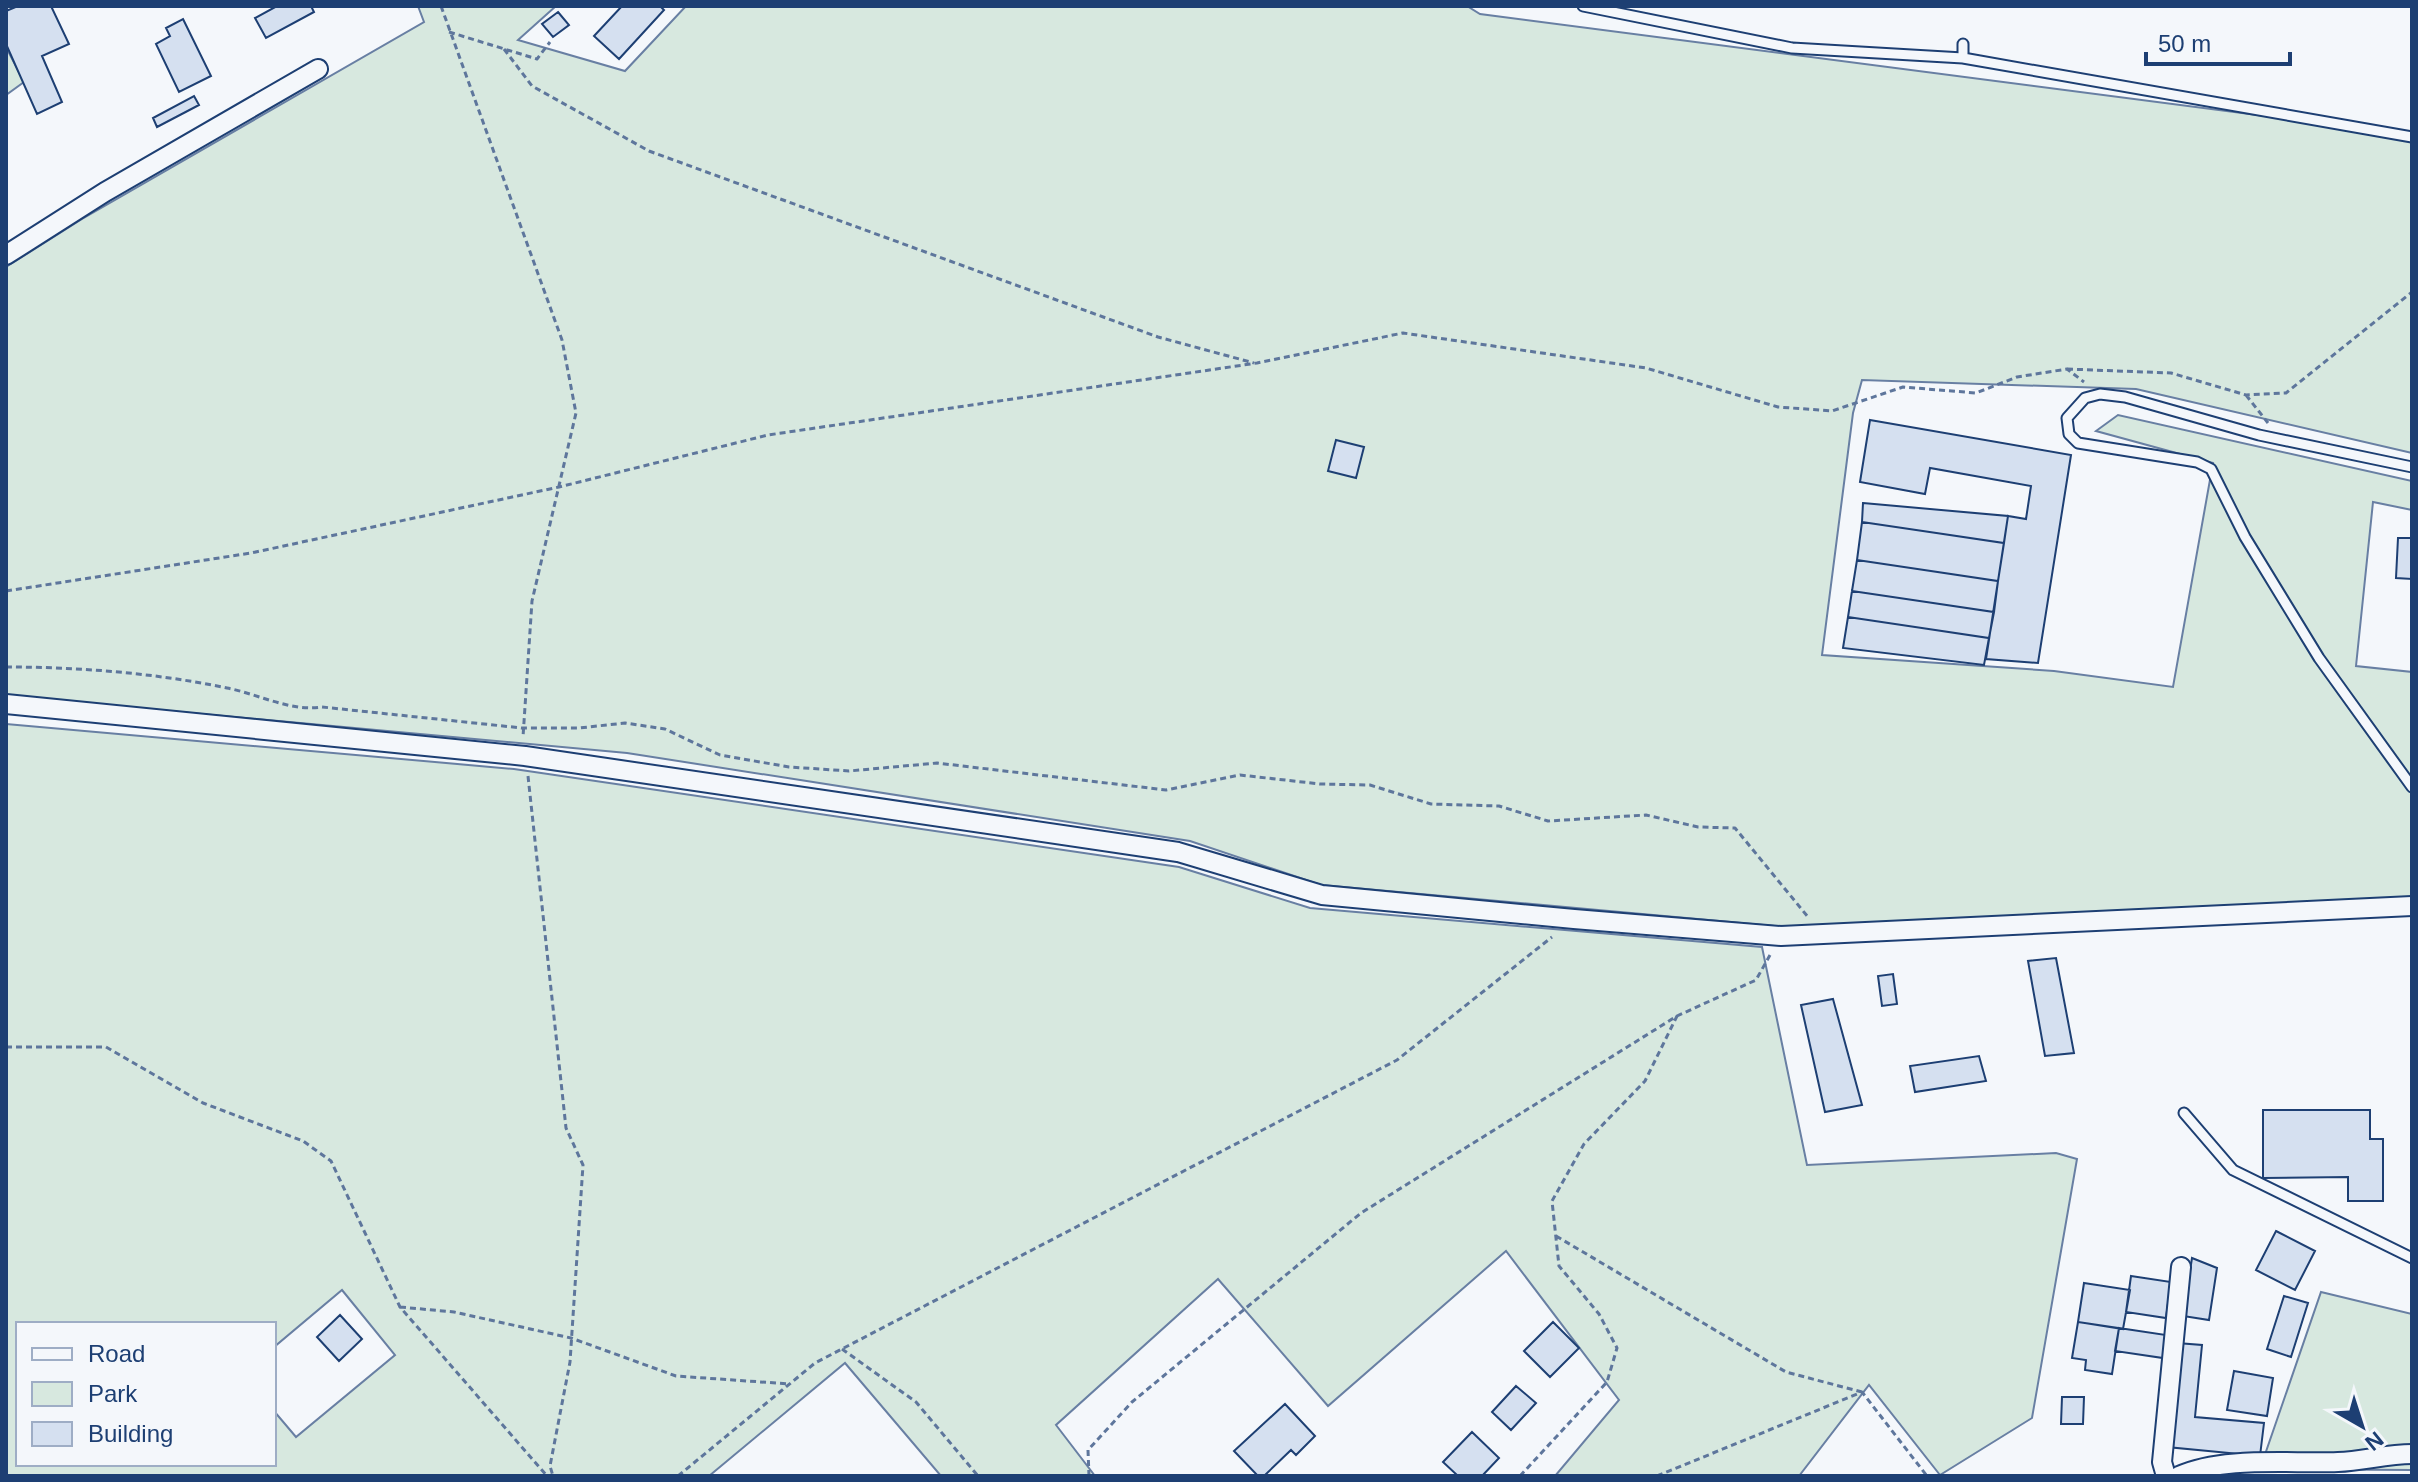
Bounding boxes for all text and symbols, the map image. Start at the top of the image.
scale bar [2146,16,2290,66]
text: 50 m [2158,30,2211,57]
legend [16,1322,276,1466]
text: Road [88,1340,145,1367]
text: Park [88,1380,138,1407]
north arrow [2322,1386,2402,1466]
text: Building [88,1420,173,1447]
text: N [2360,1426,2388,1456]

